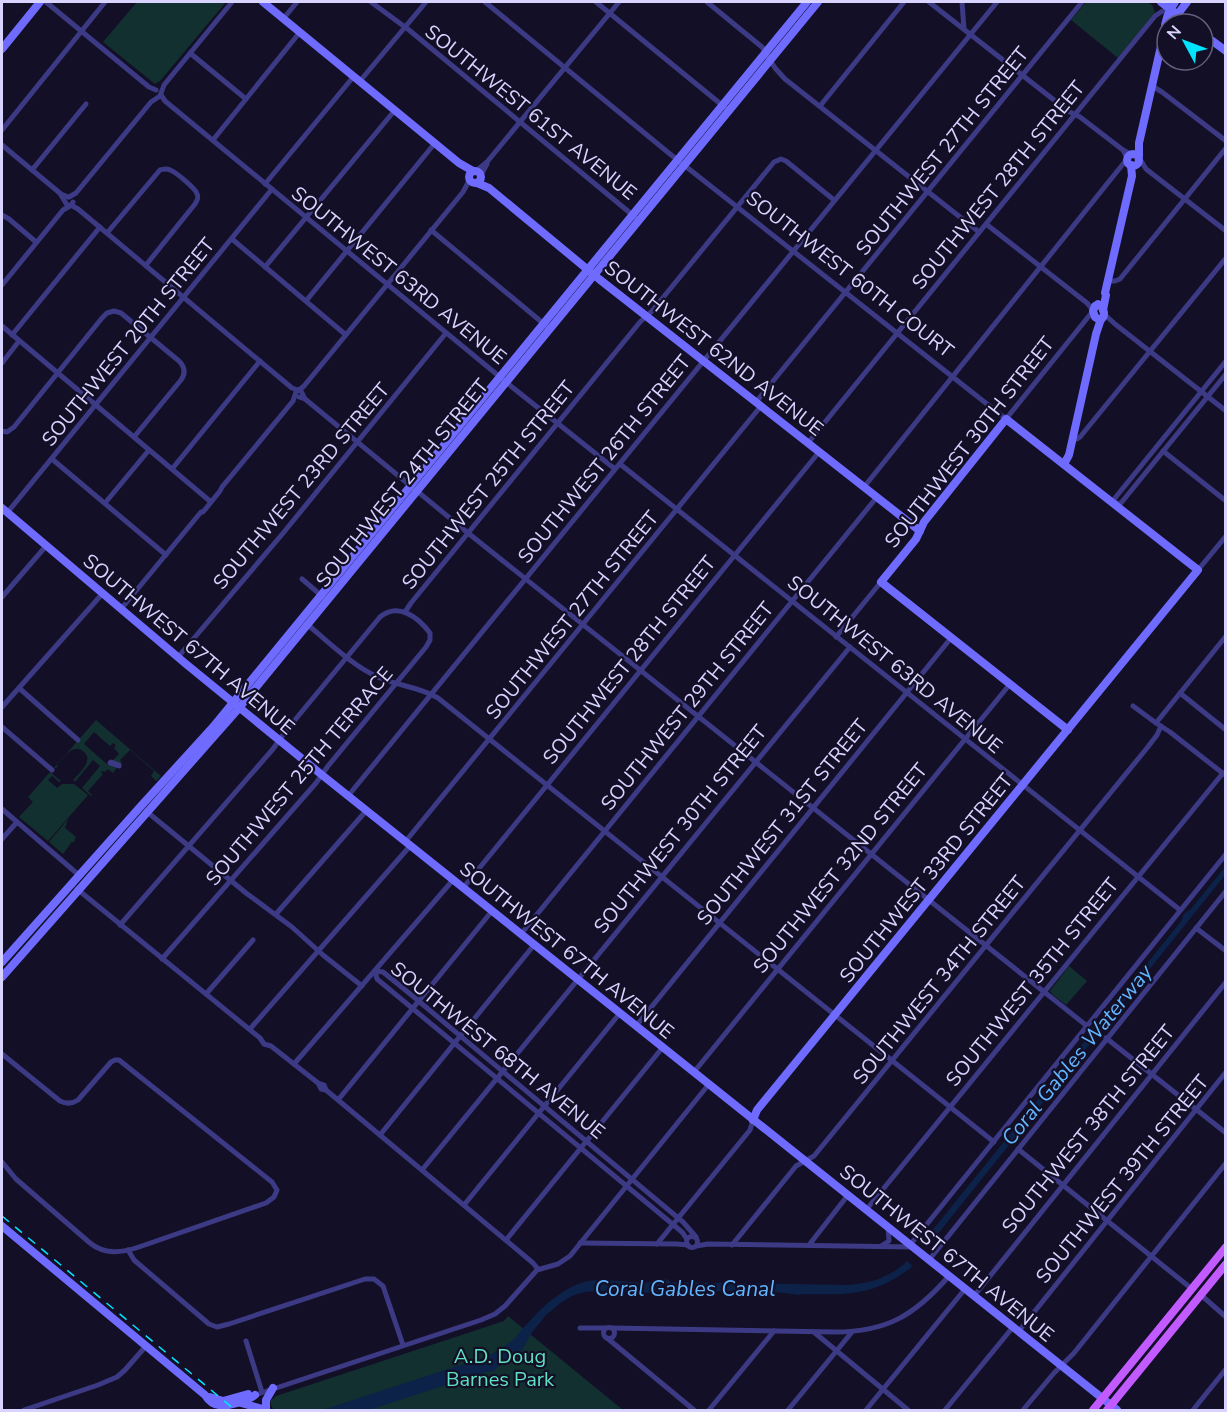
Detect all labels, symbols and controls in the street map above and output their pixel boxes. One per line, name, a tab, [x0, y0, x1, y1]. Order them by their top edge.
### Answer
north arrow	[1155, 12, 1215, 72]
street label: SOUTHWEST 61ST AVENUE	[419, 18, 642, 206]
text: N	[1162, 21, 1187, 45]
street label: SOUTHWEST 27TH STREET	[850, 41, 1035, 261]
street label: SOUTHWEST 28TH STREET	[906, 75, 1091, 295]
street label: SOUTHWEST 63RD AVENUE	[285, 180, 512, 371]
street label: SOUTHWEST 60TH COURT	[740, 185, 959, 364]
street label: SOUTHWEST 20TH STREET	[36, 232, 221, 452]
street label: SOUTHWEST 62ND AVENUE	[599, 254, 829, 442]
street label: SOUTHWEST 30TH STREET	[878, 331, 1060, 553]
street label: SOUTHWEST 26TH STREET	[512, 349, 697, 569]
street label: SOUTHWEST 24TH STREET	[310, 373, 495, 593]
street label: SOUTHWEST 25TH STREET	[396, 375, 581, 595]
street label: SOUTHWEST 23RD STREET	[207, 377, 396, 595]
street label: SOUTHWEST 27TH STREET	[480, 505, 665, 725]
street label: SOUTHWEST 67TH AVENUE	[77, 548, 300, 741]
street label: SOUTHWEST 28TH STREET	[537, 550, 722, 770]
street label: SOUTHWEST 63RD AVENUE	[781, 569, 1008, 760]
street label: SOUTHWEST 29TH STREET	[595, 596, 780, 816]
street label: SOUTHWEST 25TH TERRACE	[200, 661, 399, 892]
street label: SOUTHWEST 31ST STREET	[691, 714, 874, 931]
street label: SOUTHWEST 30TH STREET	[588, 719, 773, 939]
street label: SOUTHWEST 32ND STREET	[747, 757, 934, 979]
street label: SOUTHWEST 33RD STREET	[833, 768, 1019, 989]
street label: SOUTHWEST 67TH AVENUE	[454, 855, 680, 1045]
street label: SOUTHWEST 34TH STREET	[847, 870, 1032, 1090]
street label: SOUTHWEST 35TH STREET	[940, 872, 1125, 1092]
street label: SOUTHWEST 68TH AVENUE	[385, 955, 611, 1145]
water label: Coral Gables Waterway	[995, 958, 1160, 1151]
street label: SOUTHWEST 38TH STREET	[996, 1019, 1181, 1239]
street label: SOUTHWEST 39TH STREET	[1030, 1069, 1215, 1289]
street label: SOUTHWEST 67TH AVENUE	[834, 1158, 1060, 1348]
water label: Coral Gables Canal	[595, 1275, 775, 1303]
park label: A.D. Doug Barnes Park	[446, 1343, 555, 1393]

